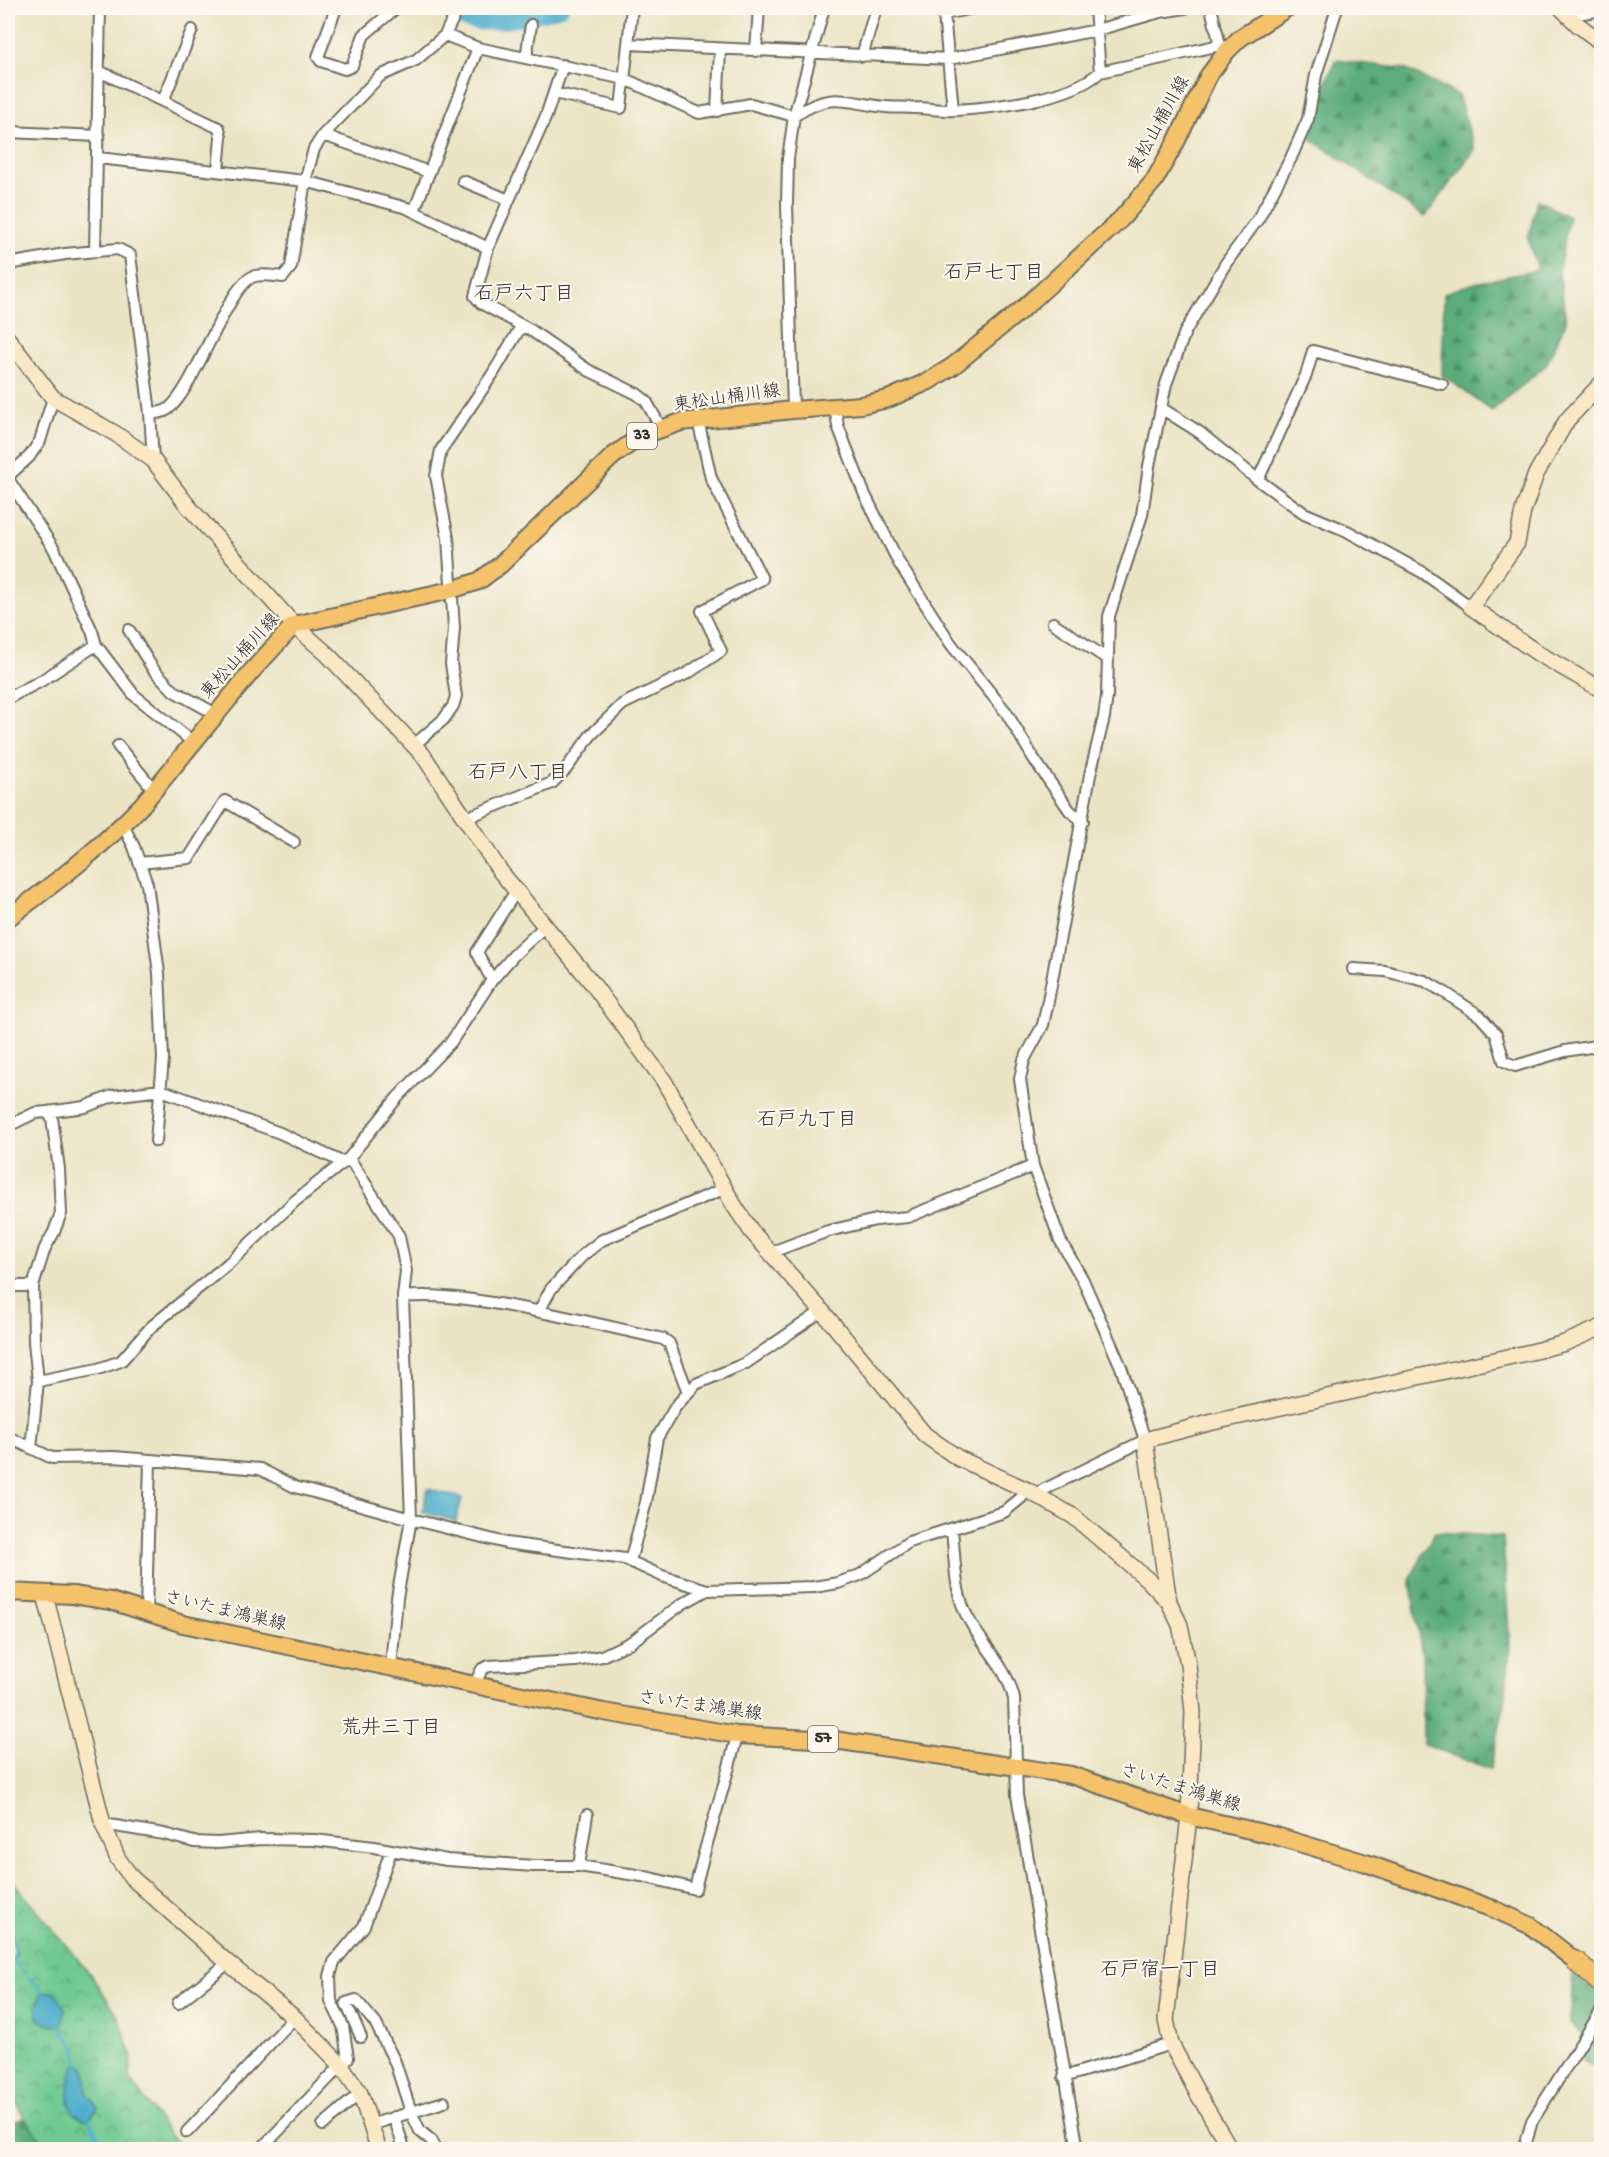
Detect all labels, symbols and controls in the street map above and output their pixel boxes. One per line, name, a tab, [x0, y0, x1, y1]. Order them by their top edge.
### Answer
street label: 東松山桶川線	[1124, 72, 1195, 177]
district label: 石戸七丁目	[944, 262, 1044, 286]
district label: 石戸六丁目	[474, 283, 574, 307]
street label: 東松山桶川線	[672, 380, 782, 417]
road number: 33	[627, 423, 657, 449]
street label: 東松山桶川線	[196, 609, 285, 704]
district label: 石戸八丁目	[468, 762, 568, 786]
district label: 石戸九丁目	[757, 1109, 857, 1133]
street label: さいたま鴻巣線	[162, 1587, 289, 1636]
street label: さいたま鴻巣線	[637, 1687, 764, 1726]
district label: 荒井三丁目	[341, 1716, 441, 1741]
road number: 57	[808, 1726, 838, 1752]
street label: さいたま鴻巣線	[1117, 1760, 1243, 1817]
district label: 石戸宿一丁目	[1100, 1959, 1220, 1983]

